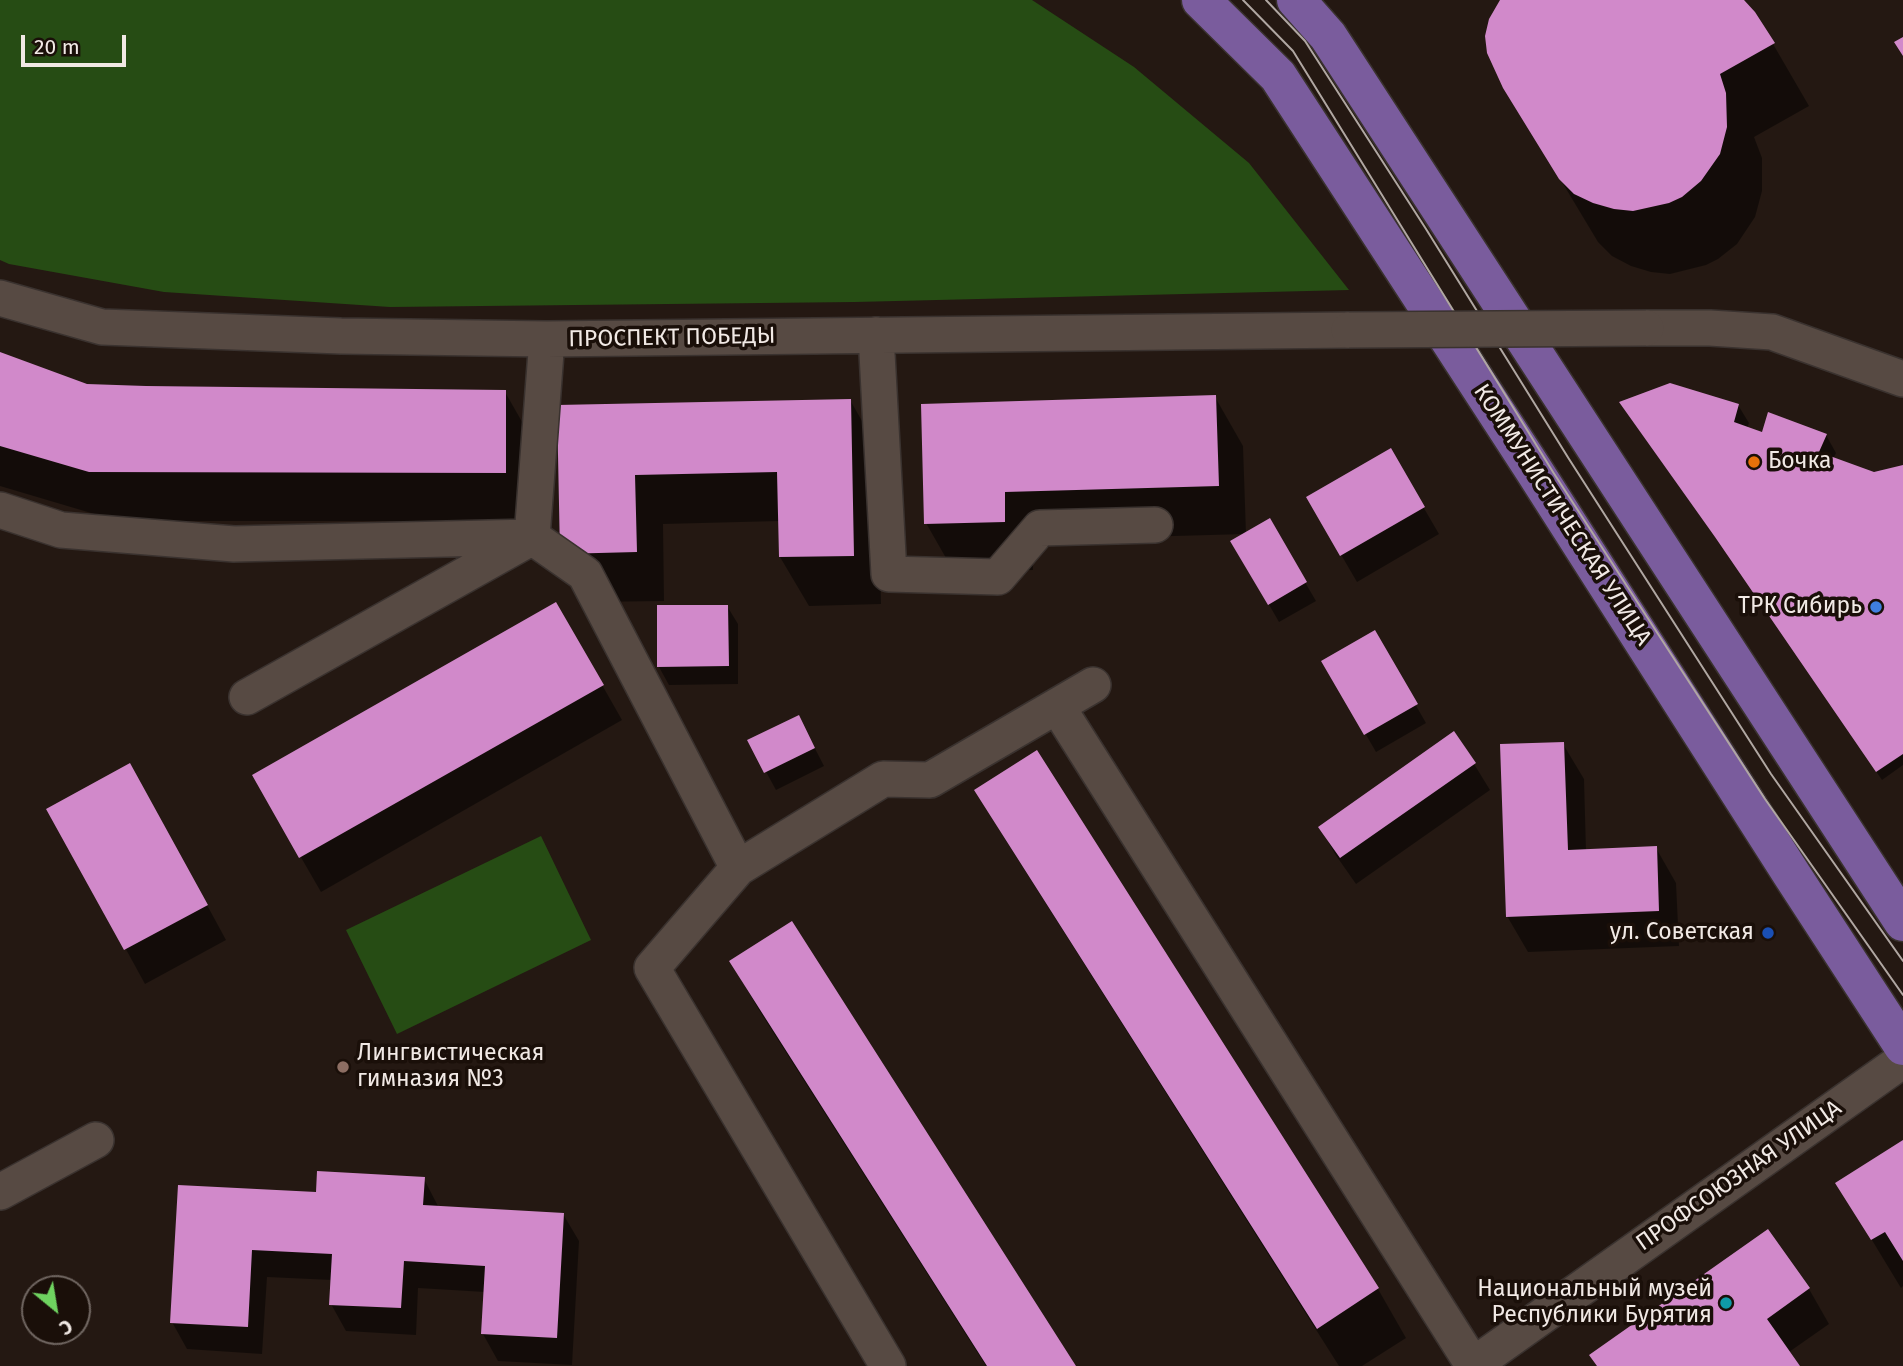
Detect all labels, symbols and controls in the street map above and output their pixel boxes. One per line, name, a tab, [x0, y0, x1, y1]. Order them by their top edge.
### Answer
scale bar	[24, 21, 130, 65]
text: 20 m	[34, 34, 80, 60]
street label: ПРОСПЕКТ ПОБЕДЫ	[568, 322, 776, 354]
street label: КОММУНИСТИЧЕСКАЯ УЛИЦА	[1467, 379, 1657, 651]
place label: Бочка	[1768, 448, 1832, 476]
marker: Бочка	[1746, 454, 1762, 470]
place label: ТРК Сибирь	[1738, 593, 1862, 621]
marker: ТРК Сибирь	[1868, 599, 1884, 615]
place label: ул. Советская	[1610, 919, 1754, 947]
marker: ул. Советская	[1760, 925, 1776, 941]
place label: Лингвистическая гимназия №3	[357, 1040, 544, 1094]
marker: Лингвистическая гимназия №3	[335, 1059, 351, 1075]
street label: ПРОФСОЮЗНАЯ УЛИЦА	[1631, 1095, 1847, 1257]
north arrow	[21, 1275, 91, 1345]
place label: Национальный музей Республики Бурятия	[1477, 1276, 1712, 1330]
marker: Национальный музей Республики Бурятия	[1718, 1295, 1734, 1311]
text: С	[55, 1314, 76, 1340]

